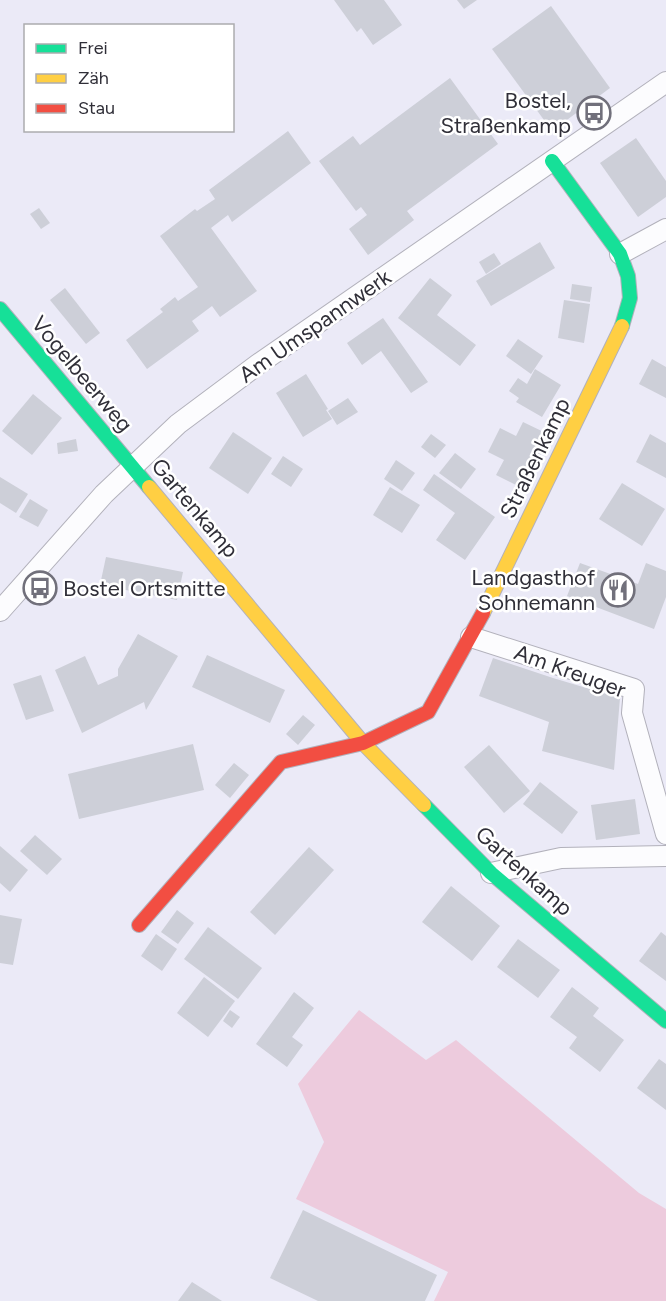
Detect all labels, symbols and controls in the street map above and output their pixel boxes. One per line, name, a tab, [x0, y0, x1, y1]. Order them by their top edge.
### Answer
legend	[24, 24, 234, 132]
text: Frei	[78, 37, 108, 59]
text: Zäh	[78, 67, 109, 89]
place label: Bostel, Straßenkamp	[440, 87, 571, 139]
bus stop icon: Bostel, Straßenkamp	[576, 95, 612, 131]
text: Stau	[78, 97, 115, 119]
street label: Am Umspannwerk	[234, 263, 396, 388]
street label: Vogelbeerweg	[26, 310, 138, 438]
street label: Straßenkamp	[494, 393, 576, 523]
street label: Gartenkamp	[146, 453, 244, 563]
place label: Landgasthof Sohnemann	[471, 564, 596, 616]
bus stop icon: Bostel Ortsmitte	[22, 570, 58, 606]
restaurant icon: Landgasthof Sohnemann	[600, 572, 636, 608]
place label: Bostel Ortsmitte	[63, 575, 226, 602]
street label: Am Kreuger	[511, 638, 630, 704]
street label: Gartenkamp	[470, 820, 578, 922]

